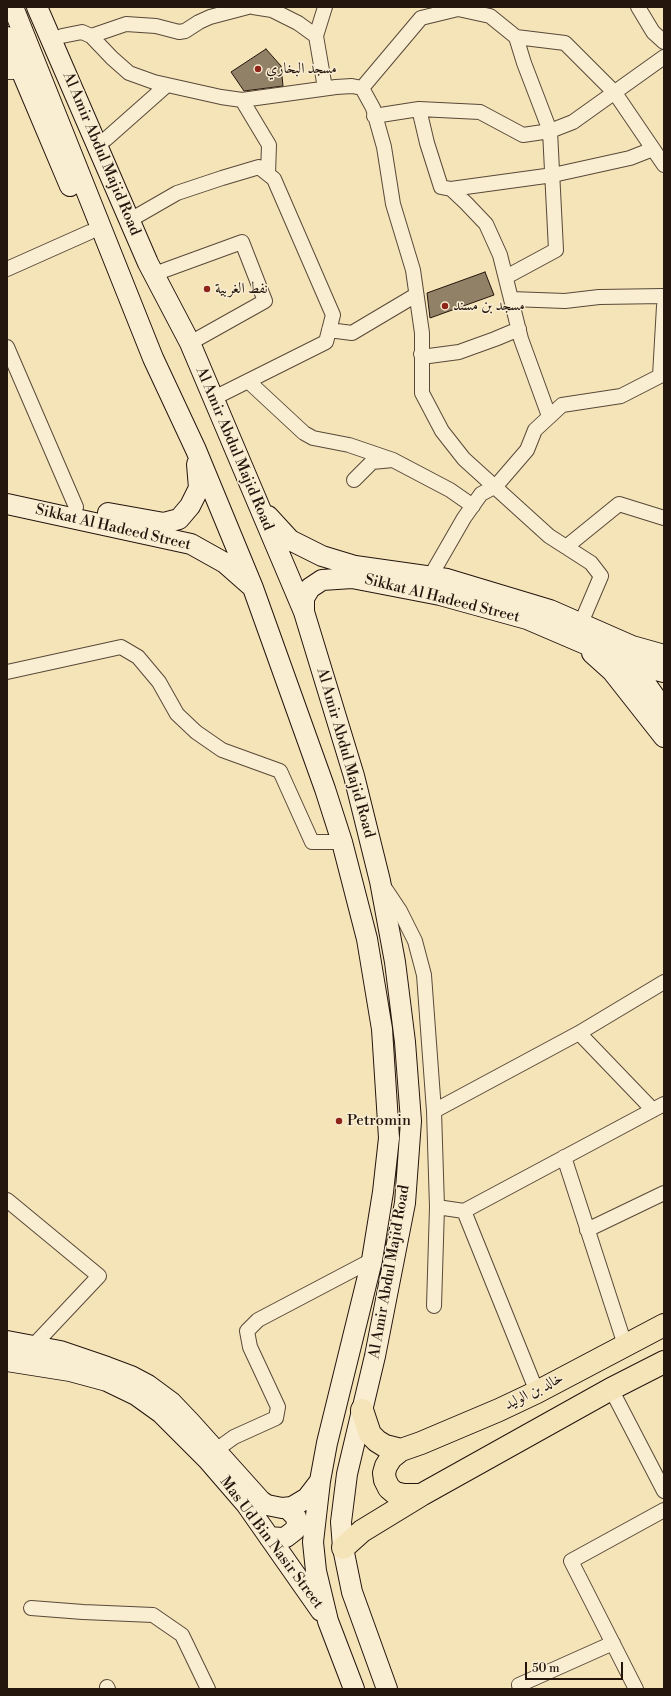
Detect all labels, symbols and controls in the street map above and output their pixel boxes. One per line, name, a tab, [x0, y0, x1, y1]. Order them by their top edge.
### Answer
place label: مسجد البخاري	[266, 60, 337, 78]
marker: مسجد البخاري	[253, 64, 263, 74]
street label: Al Amir Abdul Majid Road	[58, 69, 144, 239]
place label: نفط الغربية	[215, 280, 268, 298]
marker: نفط الغربية	[202, 284, 212, 294]
place label: مسجد بن مسند	[453, 297, 525, 315]
marker: مسجد بن مسند	[440, 301, 450, 311]
street label: Al Amir Abdul Majid Road	[191, 364, 277, 534]
street label: Sikkat Al Hadeed Street	[33, 501, 193, 555]
street label: Sikkat Al Hadeed Street	[363, 571, 521, 627]
street label: Al Amir Abdul Majid Road	[312, 666, 378, 840]
place label: Petromin	[347, 1112, 411, 1130]
marker: Petromin	[334, 1116, 344, 1126]
street label: Al Amir Abdul Majid Road	[366, 1184, 414, 1360]
street label: خالد بن الوليد	[502, 1370, 566, 1414]
street label: Mas Ud Bin Nasir Street	[215, 1473, 327, 1613]
scale bar	[527, 1654, 625, 1680]
text: 50 m	[532, 1661, 560, 1676]

